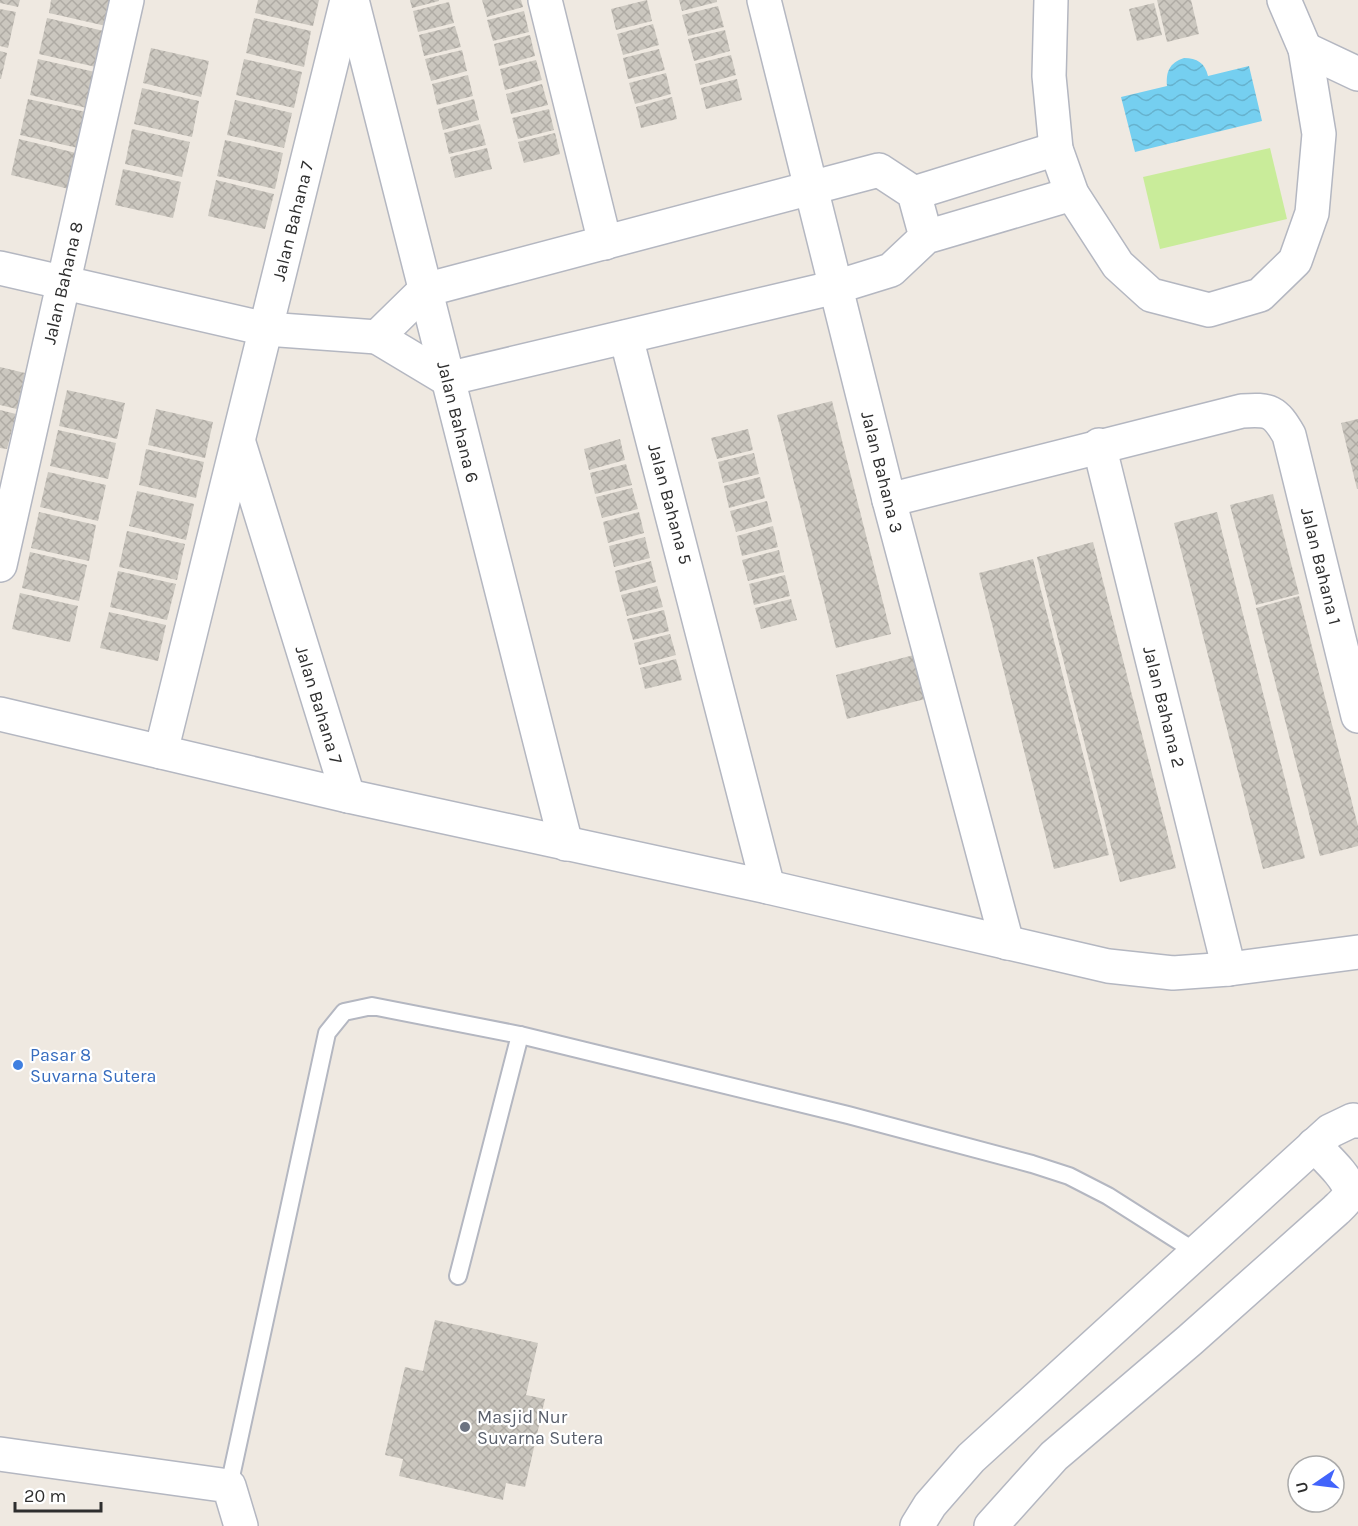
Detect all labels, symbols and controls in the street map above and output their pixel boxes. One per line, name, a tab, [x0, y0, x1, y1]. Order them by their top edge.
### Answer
street label: Jalan Bahana 7	[267, 158, 319, 283]
street label: Jalan Bahana 8	[38, 220, 88, 346]
street label: Jalan Bahana 6	[432, 359, 484, 485]
street label: Jalan Bahana 3	[856, 409, 908, 535]
street label: Jalan Bahana 5	[643, 441, 697, 567]
street label: Jalan Bahana 1	[1296, 505, 1346, 627]
street label: Jalan Bahana 7	[291, 643, 348, 767]
street label: Jalan Bahana 2	[1138, 644, 1190, 770]
place label: Pasar 8 Suvarna Sutera	[30, 1044, 157, 1087]
marker: Pasar 8 Suvarna Sutera	[11, 1058, 25, 1072]
place label: Masjid Nur Suvarna Sutera	[477, 1406, 604, 1449]
marker: Masjid Nur Suvarna Sutera	[458, 1420, 472, 1434]
north arrow	[1286, 1454, 1346, 1514]
scale bar	[15, 1475, 100, 1513]
text: U	[1291, 1480, 1312, 1495]
text: 20 m	[24, 1485, 66, 1507]

